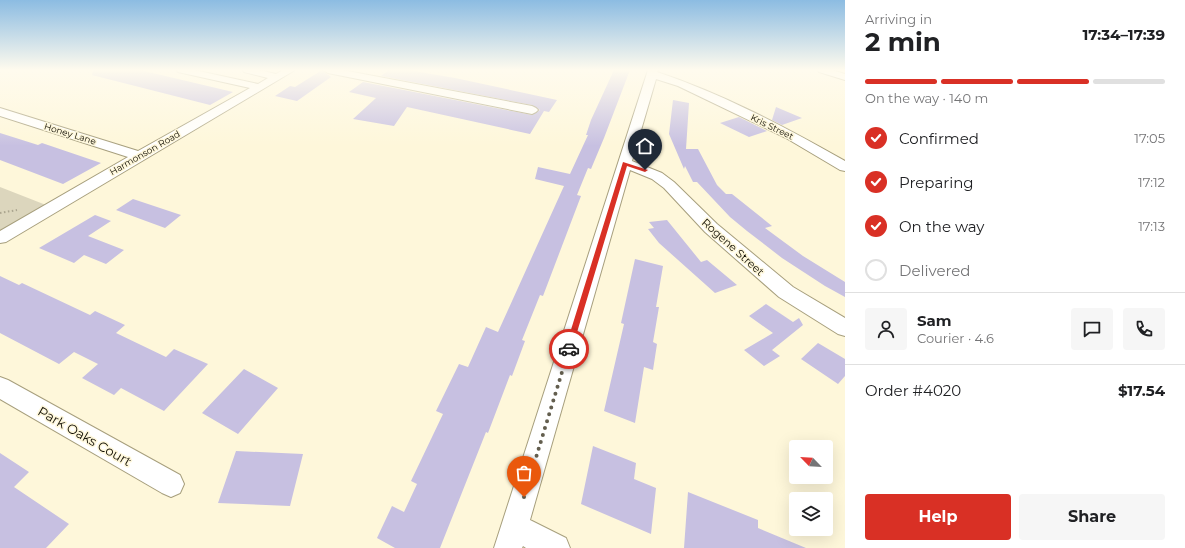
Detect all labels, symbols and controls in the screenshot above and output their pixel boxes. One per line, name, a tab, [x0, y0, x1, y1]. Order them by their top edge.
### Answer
text: Arriving in	[865, 11, 932, 27]
text: 17:34–17:39	[1082, 25, 1165, 44]
text: 2 min	[865, 26, 941, 58]
text: On the way · 140 m	[865, 90, 988, 106]
street label: Kris Street	[749, 111, 796, 142]
street label: Honey Lane	[43, 120, 98, 147]
icon: check	[865, 127, 887, 149]
street label: Harmonson Road	[108, 128, 182, 177]
pin	[628, 129, 662, 170]
text: Confirmed	[899, 129, 979, 148]
text: 17:05	[1134, 130, 1165, 146]
icon: home	[634, 135, 656, 157]
icon: check	[865, 171, 887, 193]
text: Preparing	[899, 173, 974, 192]
text: 17:12	[1138, 174, 1165, 190]
street label: Rogene Street	[699, 215, 768, 279]
icon: check	[865, 215, 887, 237]
text: On the way	[899, 217, 984, 236]
text: 17:13	[1138, 218, 1165, 234]
text: Delivered	[899, 261, 971, 280]
button: person	[865, 308, 907, 350]
button: chat	[1071, 308, 1113, 350]
button: phone	[1123, 308, 1165, 350]
text: Sam	[917, 311, 952, 330]
courier	[549, 329, 589, 369]
text: Courier · 4.6	[917, 330, 994, 346]
icon: car	[558, 338, 580, 360]
text: Order #4020	[865, 381, 961, 400]
text: $17.54	[1118, 381, 1165, 400]
street label: Park Oaks Court	[35, 403, 135, 469]
north arrow	[789, 440, 833, 484]
map controls	[789, 440, 833, 536]
pin	[507, 456, 541, 497]
icon: bag	[513, 462, 535, 484]
button: layers	[789, 492, 833, 536]
button: Help	[865, 494, 1011, 540]
button: Share	[1019, 494, 1165, 540]

